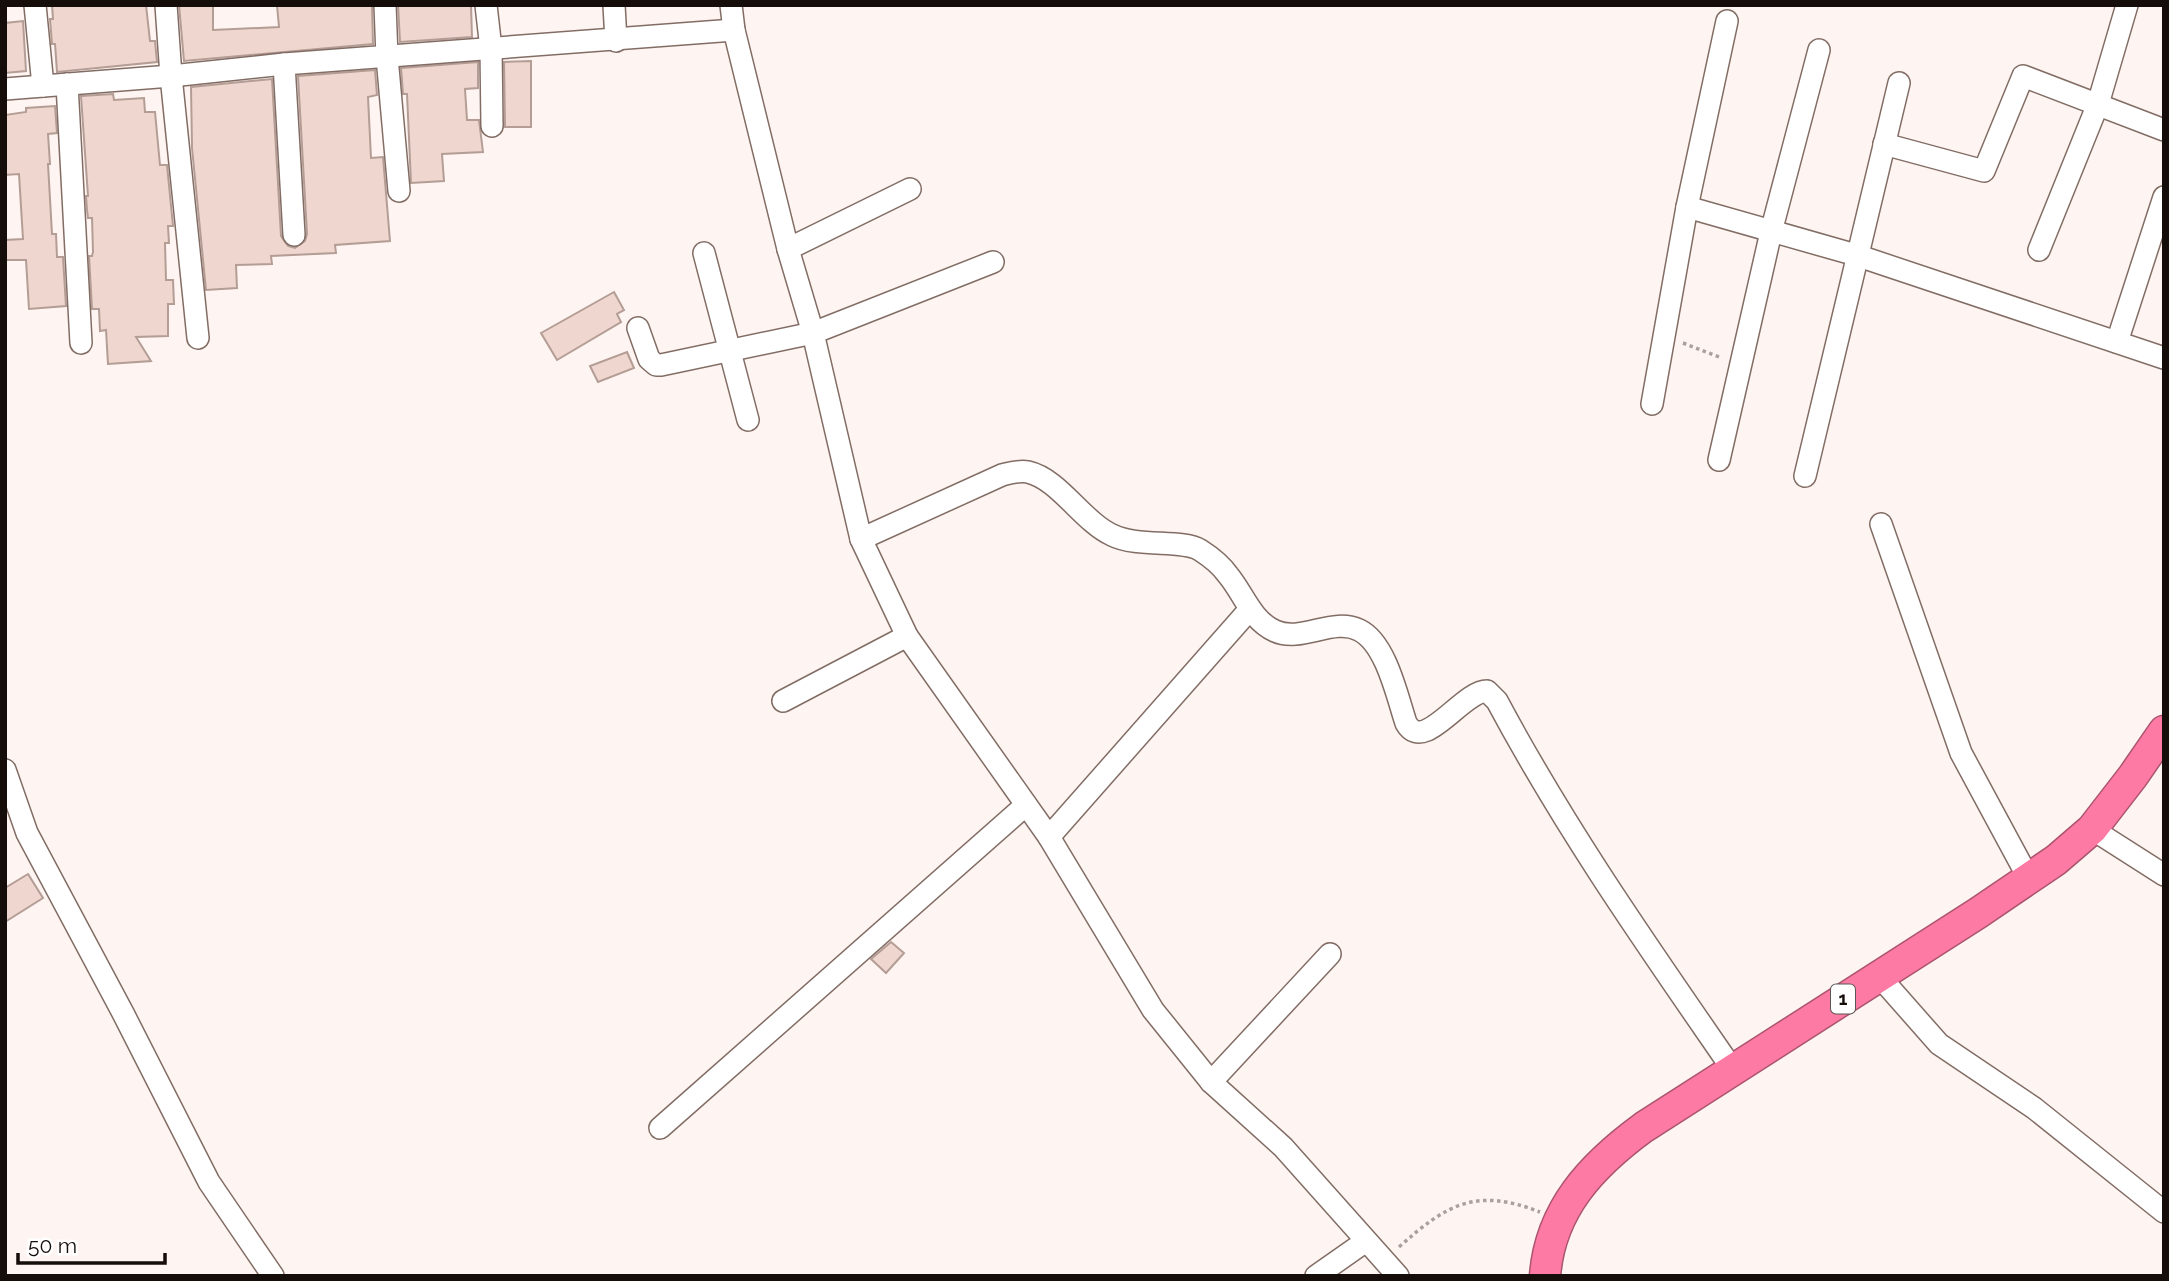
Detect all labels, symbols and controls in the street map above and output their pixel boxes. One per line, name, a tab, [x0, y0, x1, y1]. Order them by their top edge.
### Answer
road number: 1	[1831, 984, 1855, 1014]
scale bar	[18, 1222, 164, 1266]
text: 50 m	[28, 1233, 77, 1258]

